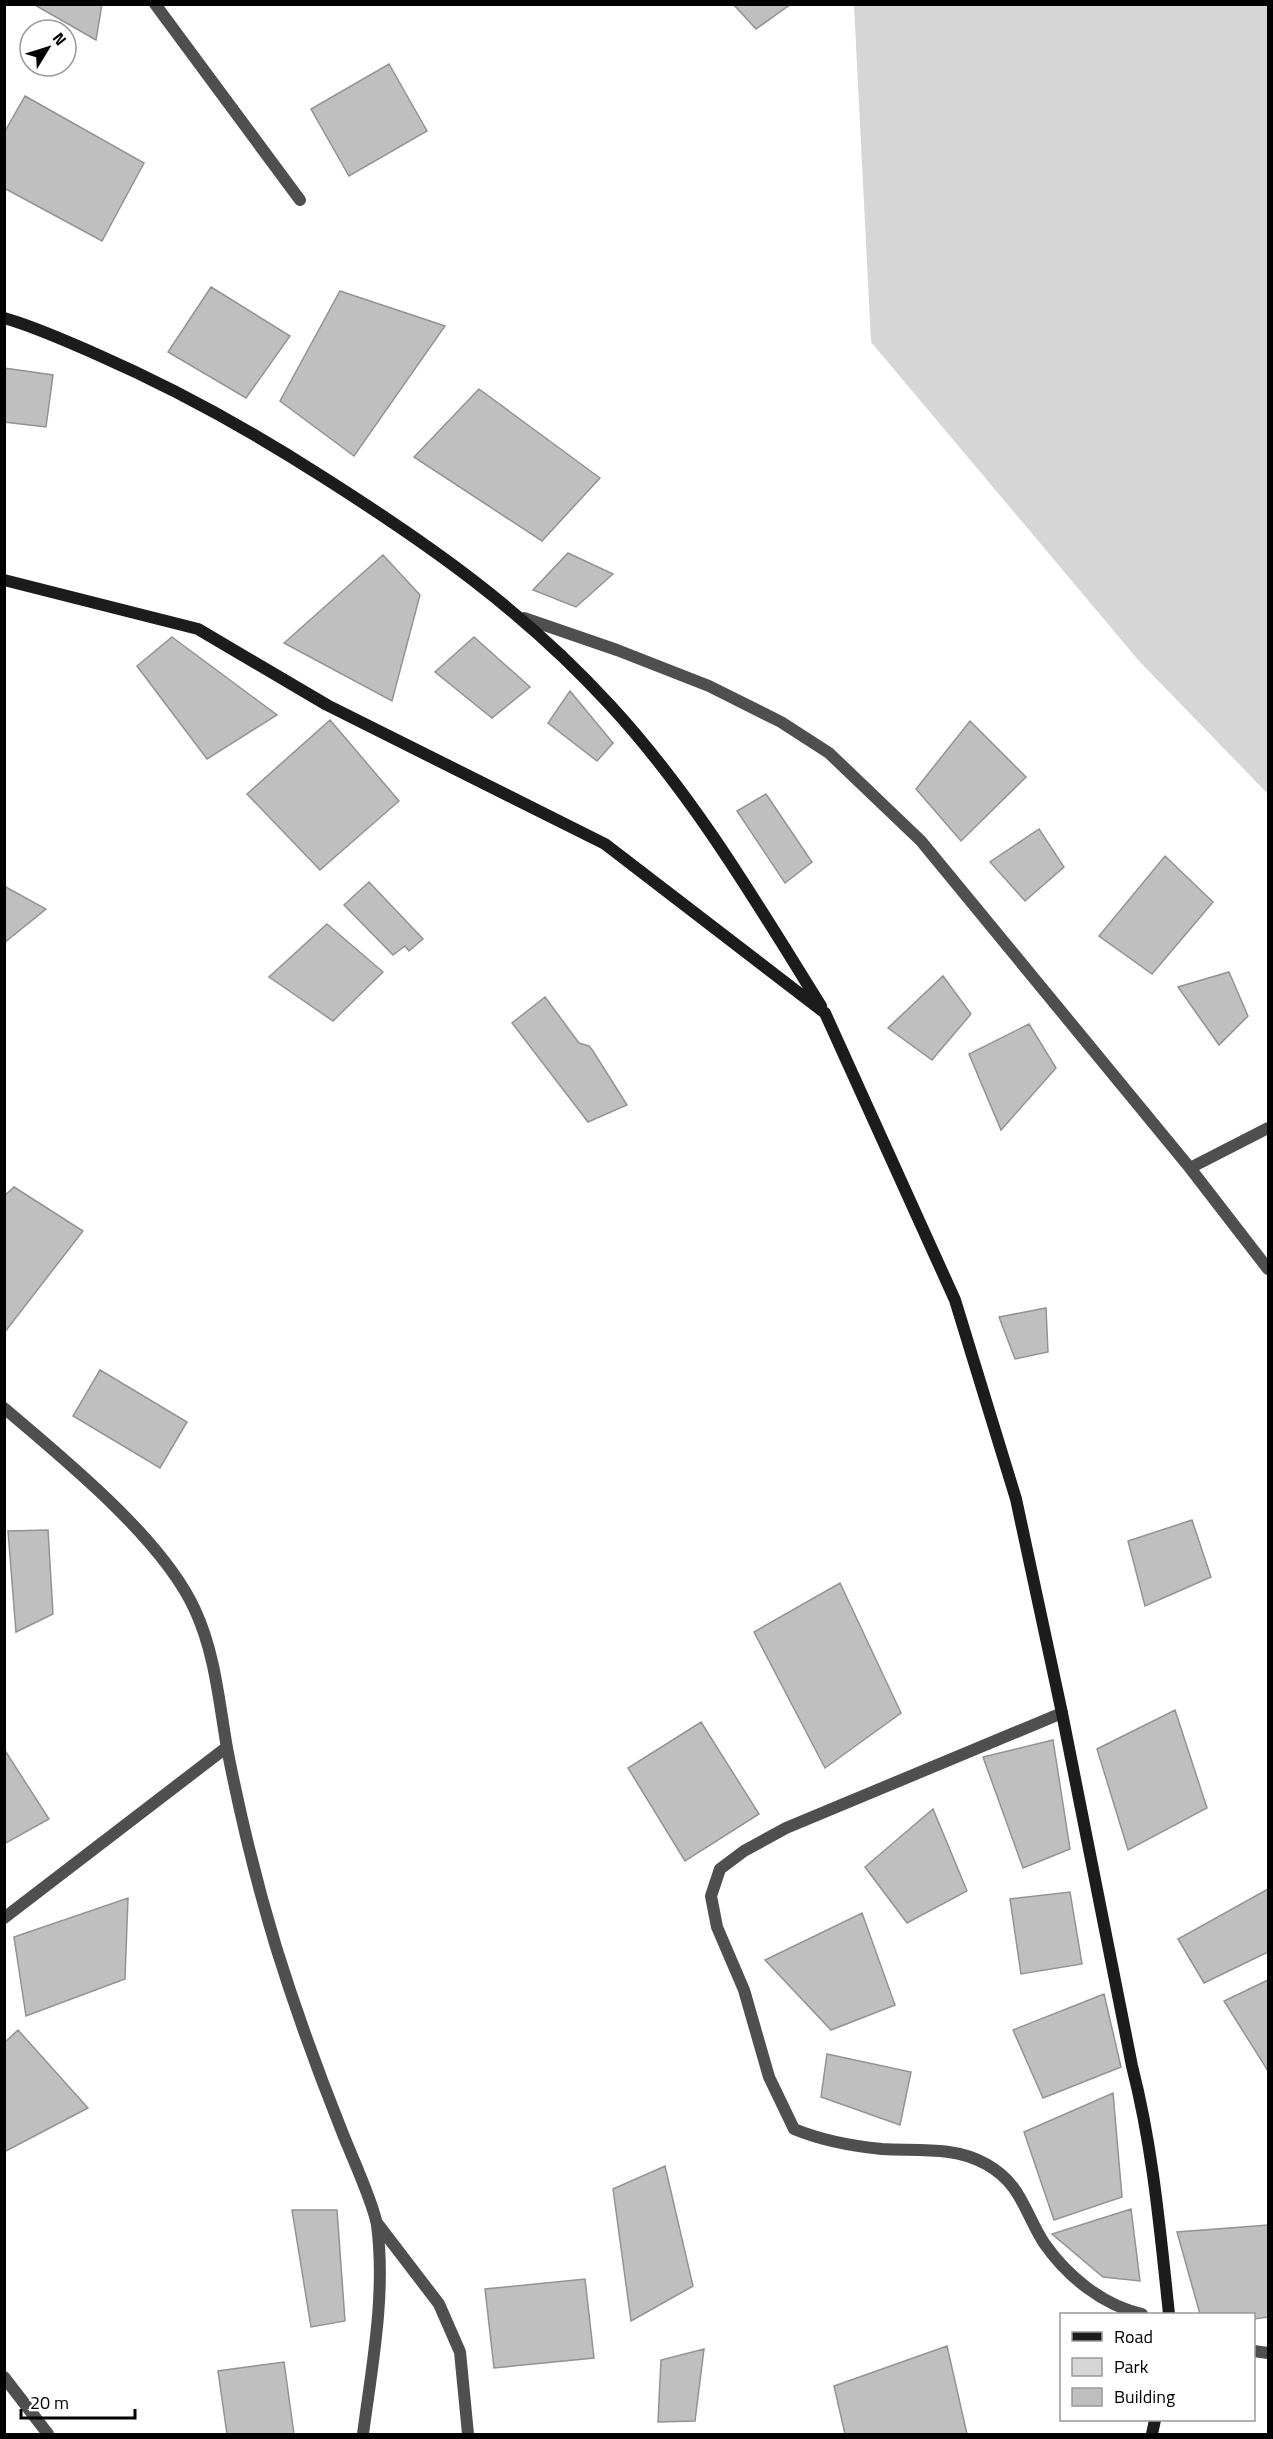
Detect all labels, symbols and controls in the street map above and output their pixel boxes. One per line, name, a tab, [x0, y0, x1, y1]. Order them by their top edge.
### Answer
north arrow	[18, 18, 78, 78]
text: N	[47, 27, 73, 51]
legend	[1060, 2313, 1255, 2421]
text: Road	[1114, 2323, 1153, 2350]
text: Park	[1114, 2353, 1149, 2380]
scale bar	[21, 2382, 135, 2420]
text: Building	[1114, 2383, 1175, 2410]
text: 20 m	[30, 2389, 69, 2416]

